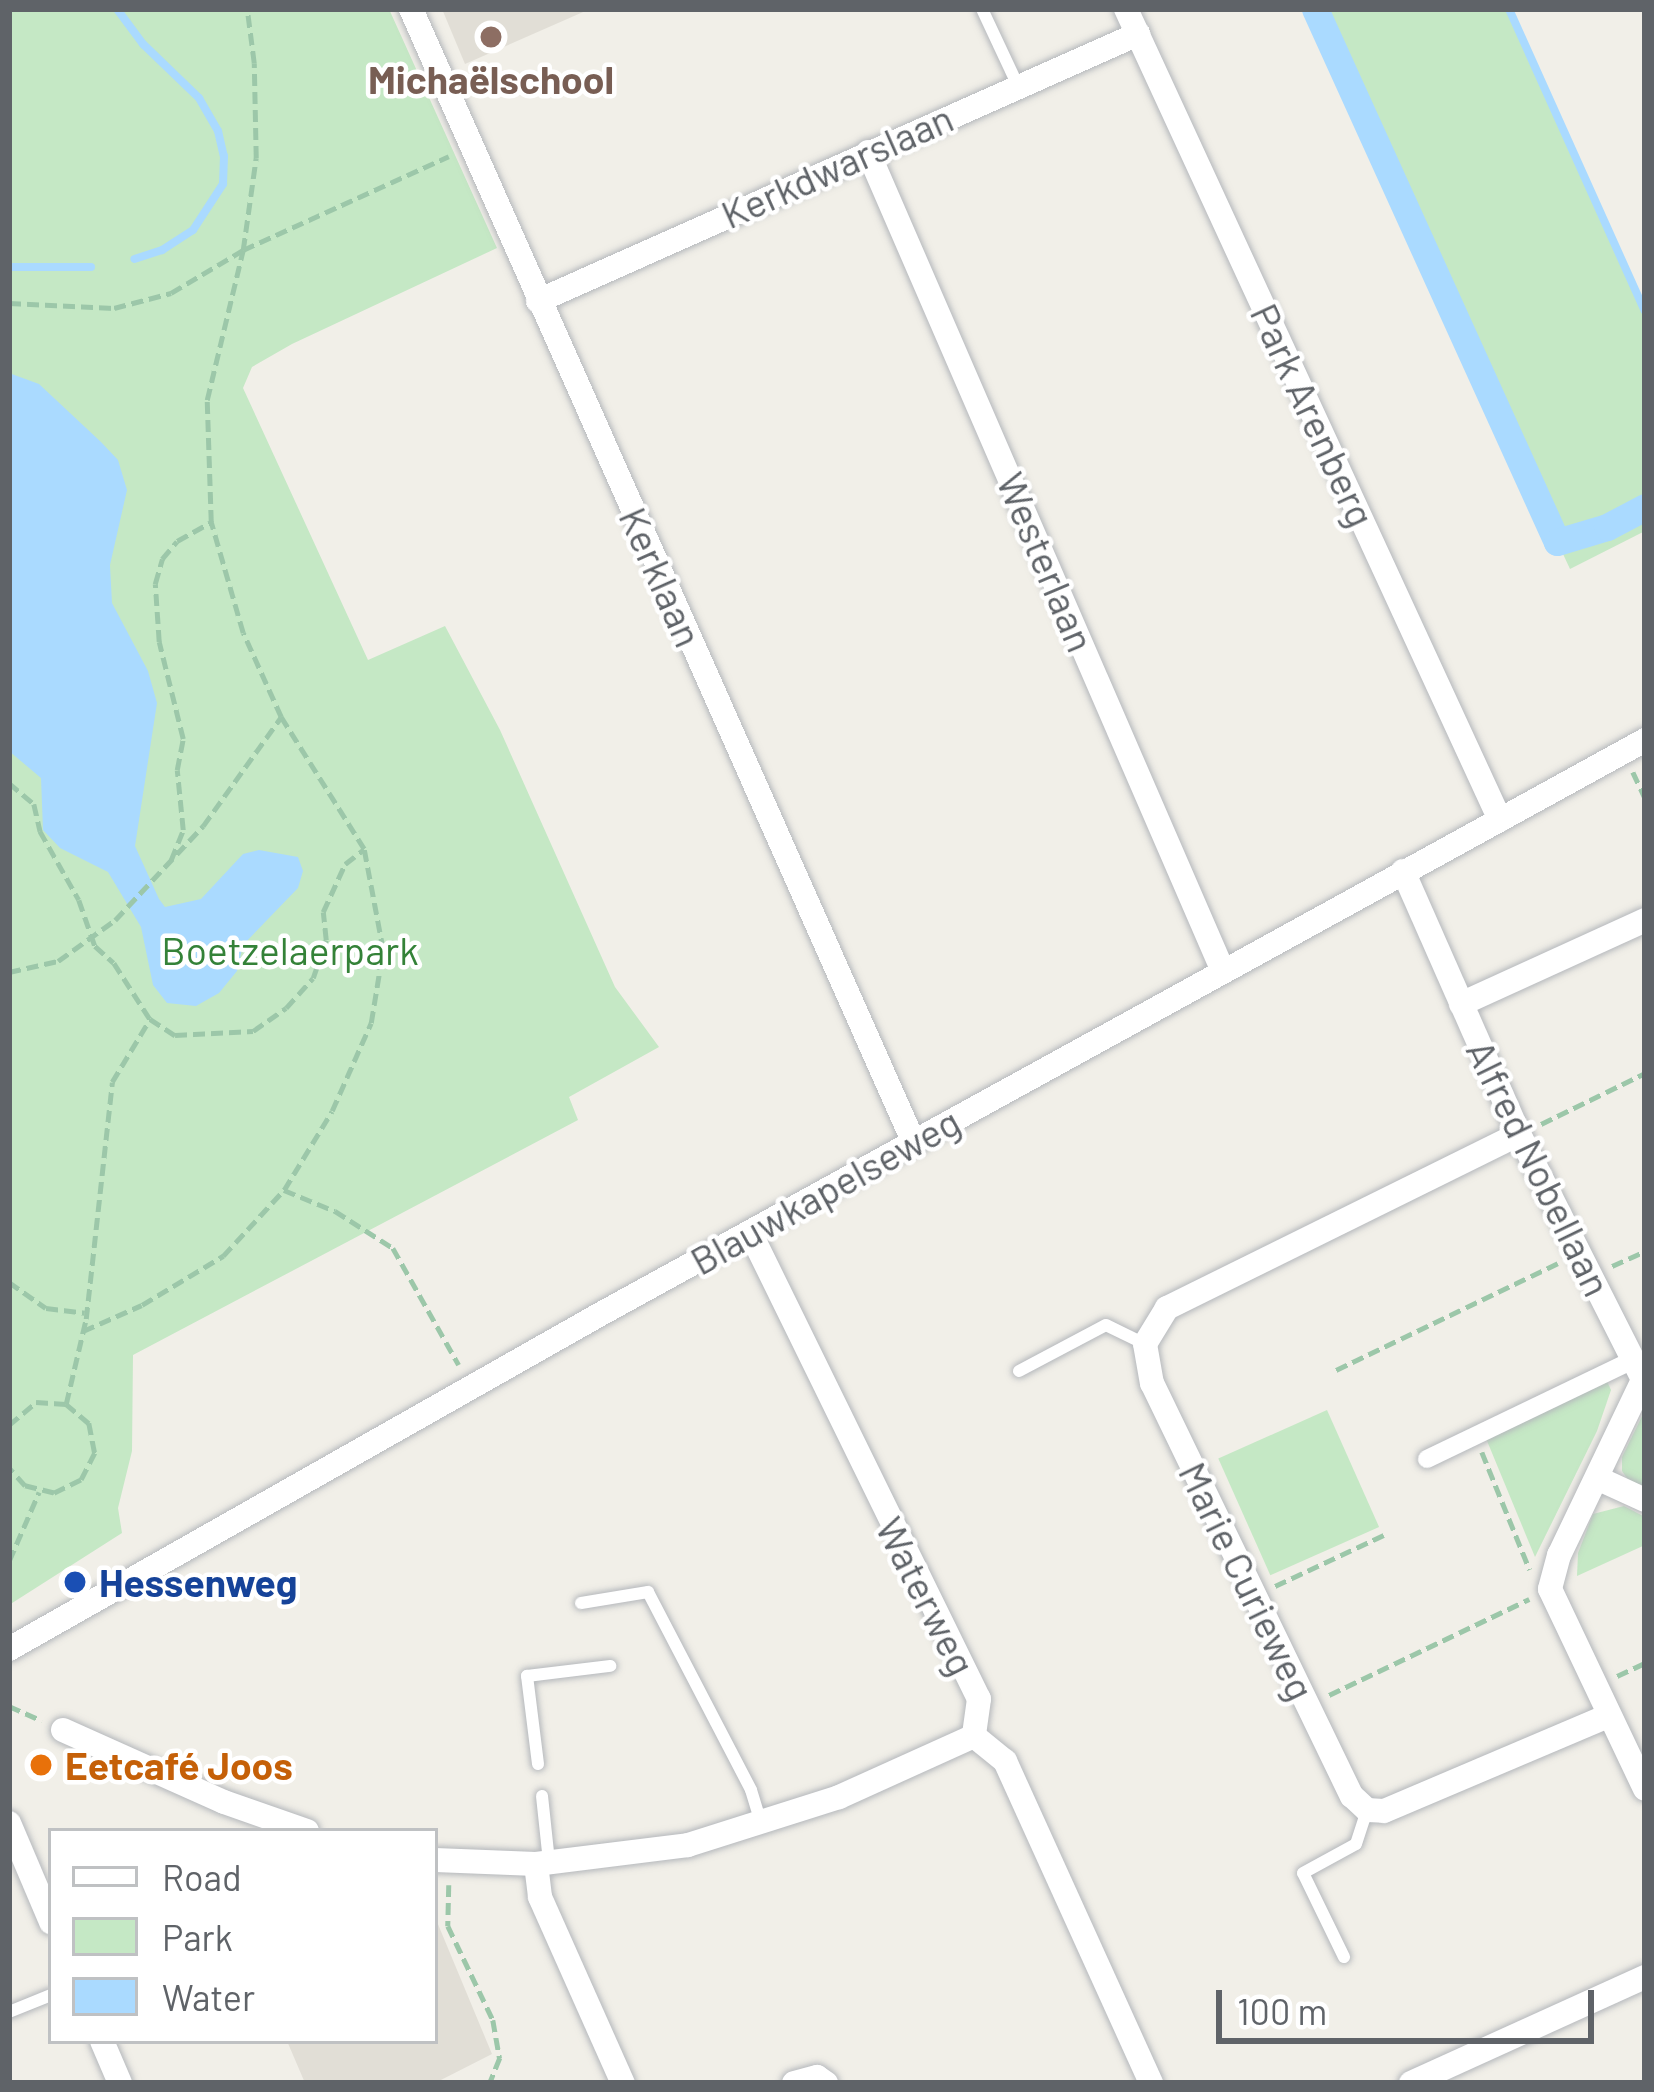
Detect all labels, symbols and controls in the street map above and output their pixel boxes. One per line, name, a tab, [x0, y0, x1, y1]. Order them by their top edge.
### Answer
marker: Michaëlschool	[478, 24, 504, 50]
place label: Michaëlschool	[368, 56, 614, 102]
street label: Kerkdwarslaan	[714, 94, 960, 238]
street label: Park Arenberg	[1241, 296, 1385, 534]
street label: Westerlaan	[987, 465, 1105, 659]
street label: Kerklaan	[610, 500, 712, 654]
park label: Boetzelaerpark	[161, 927, 419, 973]
street label: Alfred Nobellaan	[1457, 1033, 1621, 1303]
street label: Blauwkapelseweg	[682, 1098, 968, 1284]
street label: Marie Curieweg	[1169, 1455, 1325, 1707]
street label: Waterweg	[866, 1509, 986, 1683]
place label: Hessenweg	[99, 1559, 297, 1605]
marker: Hessenweg	[62, 1569, 88, 1595]
place label: Eetcafé Joos	[65, 1742, 293, 1788]
marker: Eetcafé Joos	[28, 1752, 54, 1778]
legend	[48, 1828, 438, 2044]
text: Road	[162, 1855, 242, 1898]
text: Park	[162, 1915, 233, 1958]
scale bar	[1222, 1966, 1600, 2040]
text: Water	[162, 1975, 255, 2018]
text: 100 m	[1237, 1989, 1327, 2032]

